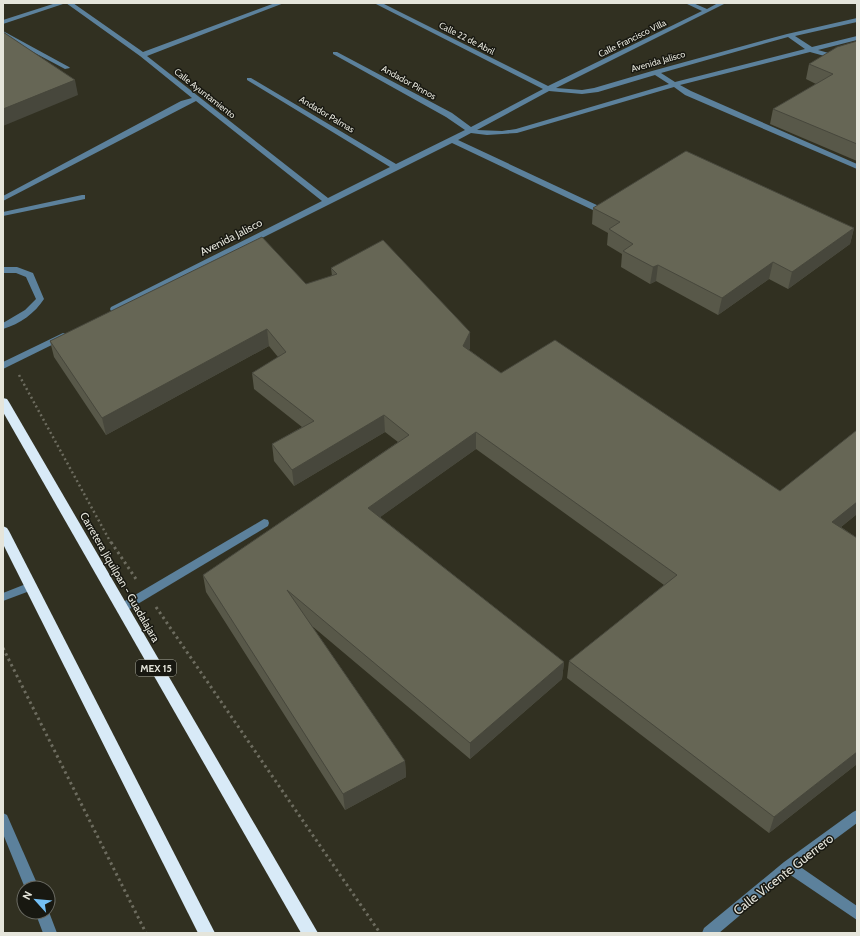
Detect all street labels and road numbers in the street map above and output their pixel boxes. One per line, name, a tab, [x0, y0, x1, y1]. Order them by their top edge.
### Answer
street label: Calle Francisco Villa	[596, 16, 668, 59]
street label: Calle 22 de Abril	[437, 19, 498, 57]
street label: Avenida Jalisco	[630, 48, 686, 74]
street label: Andador Pinnos	[380, 63, 438, 102]
street label: Calle Ayuntamiento	[172, 66, 238, 120]
street label: Andador Palmas	[298, 93, 357, 135]
street label: Avenida Jalisco	[197, 215, 265, 259]
street label: Carretera Jiquilpan - Guadalajara	[77, 509, 163, 645]
road number: MEX 15	[136, 660, 176, 676]
street label: Calle Vicente Guerrero	[730, 830, 836, 918]

